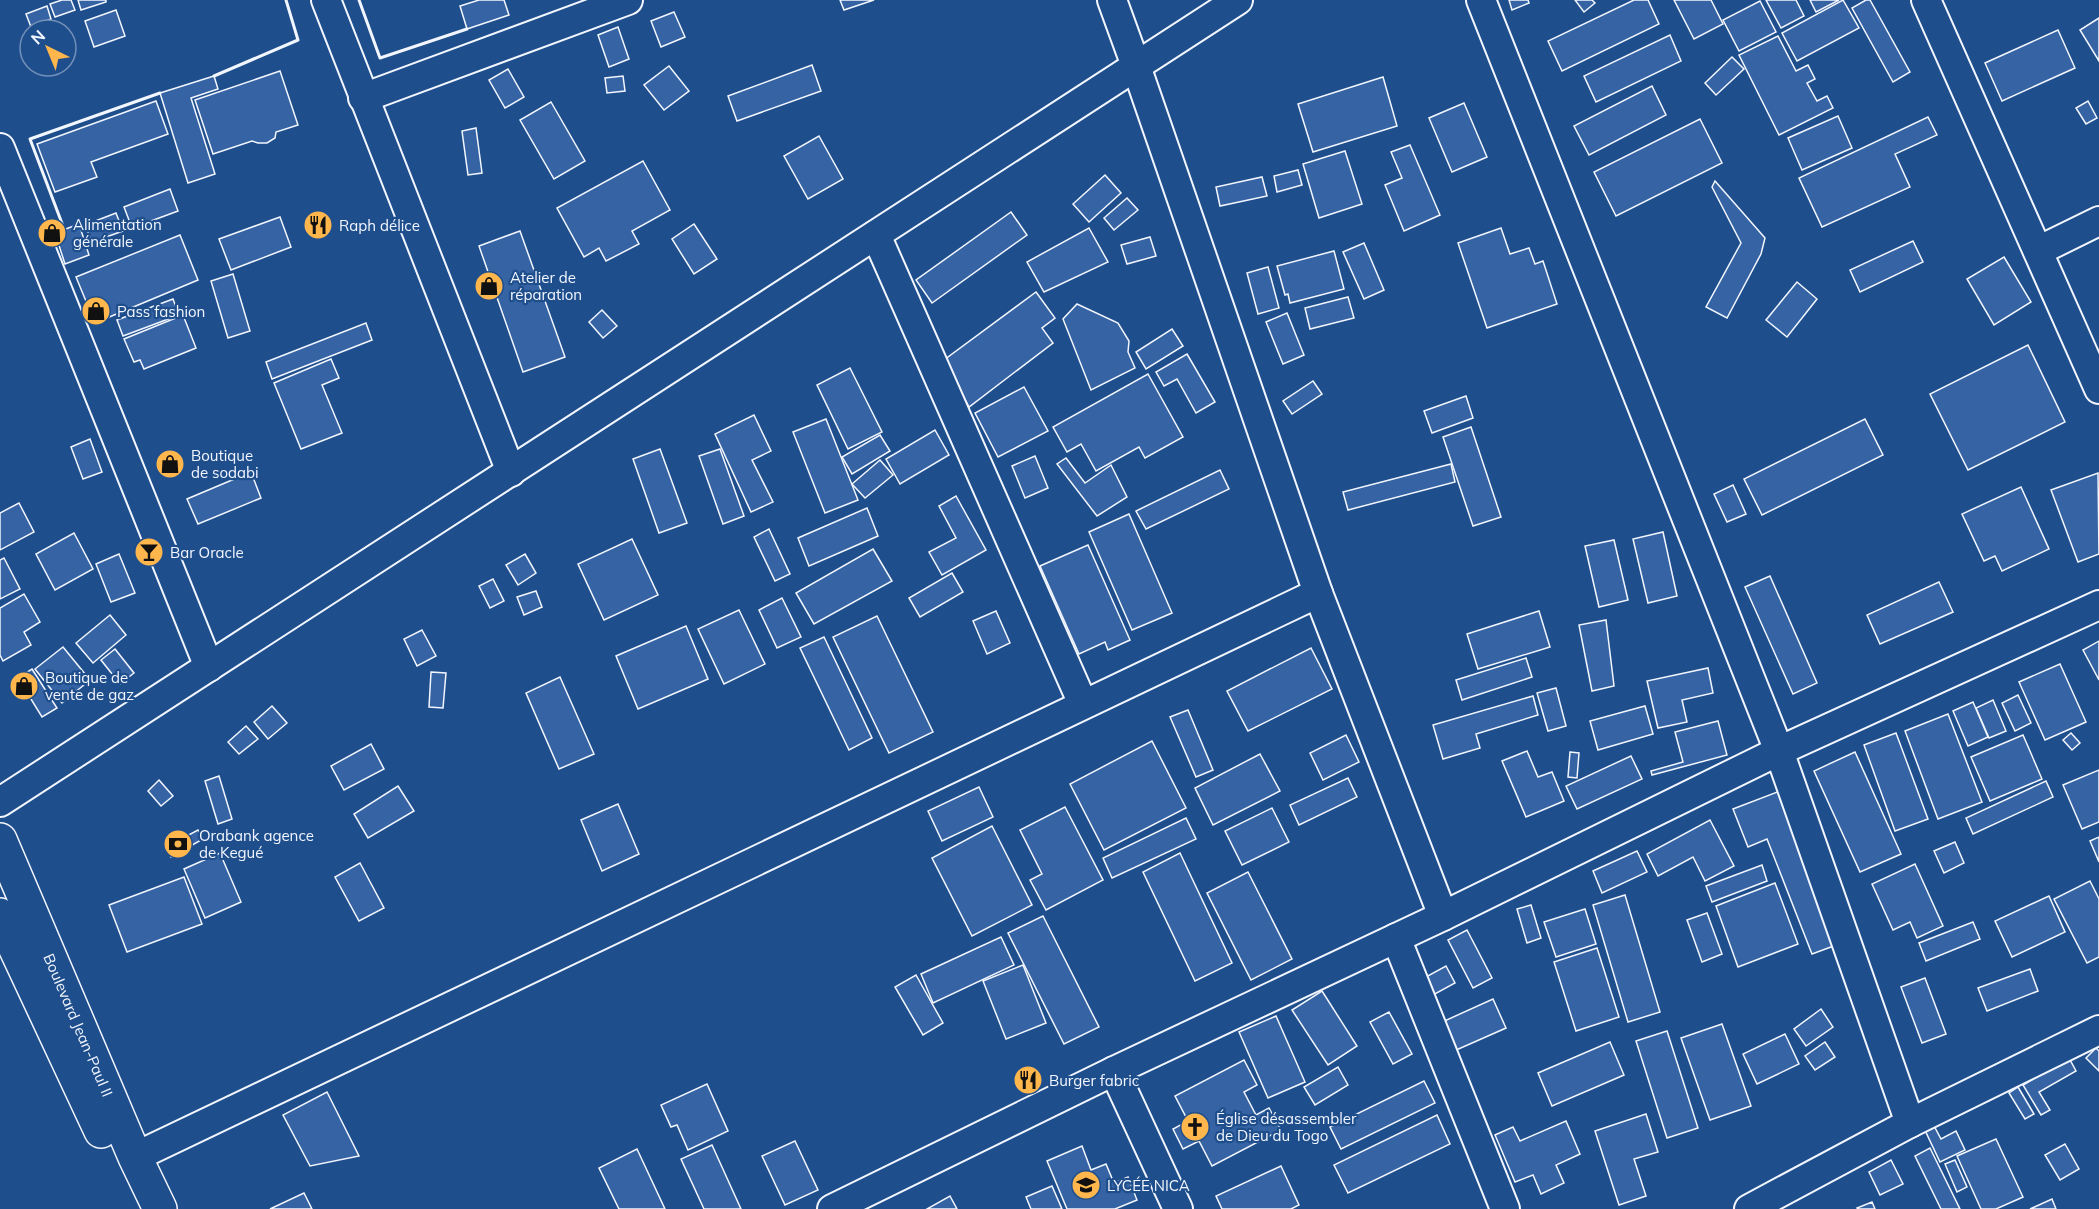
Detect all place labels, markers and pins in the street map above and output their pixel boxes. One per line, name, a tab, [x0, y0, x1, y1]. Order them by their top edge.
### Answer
restaurant icon: Raph délice	[302, 209, 334, 241]
place label: Alimentation générale	[73, 215, 162, 251]
place label: Raph délice	[339, 216, 420, 235]
shop icon: Alimentation générale	[36, 217, 68, 249]
place label: Atelier de réparation	[510, 268, 582, 304]
shop icon: Atelier de réparation	[473, 270, 505, 302]
shop icon: Pass fashion	[80, 295, 112, 327]
place label: Pass fashion	[117, 302, 205, 321]
place label: Boutique de sodabi	[191, 446, 259, 482]
shop icon: Boutique de sodabi	[154, 448, 186, 480]
bar icon: Bar Oracle	[133, 536, 165, 568]
place label: Bar Oracle	[170, 543, 244, 562]
place label: Boutique de vente de gaz	[45, 668, 134, 704]
shop icon: Boutique de vente de gaz	[8, 670, 40, 702]
place label: Orabank agence de Kegué	[199, 826, 314, 862]
bank icon: Orabank agence de Kegué	[162, 828, 194, 860]
restaurant icon: Burger fabric	[1012, 1064, 1044, 1096]
place label: Burger fabric	[1049, 1071, 1139, 1090]
place label: Église désassembler de Dieu du Togo	[1216, 1109, 1357, 1145]
church icon: Église désassembler de Dieu du Togo	[1179, 1111, 1211, 1143]
school or university icon: LYCÉE NICA	[1070, 1169, 1102, 1201]
place label: LYCÉE NICA	[1107, 1176, 1190, 1195]

